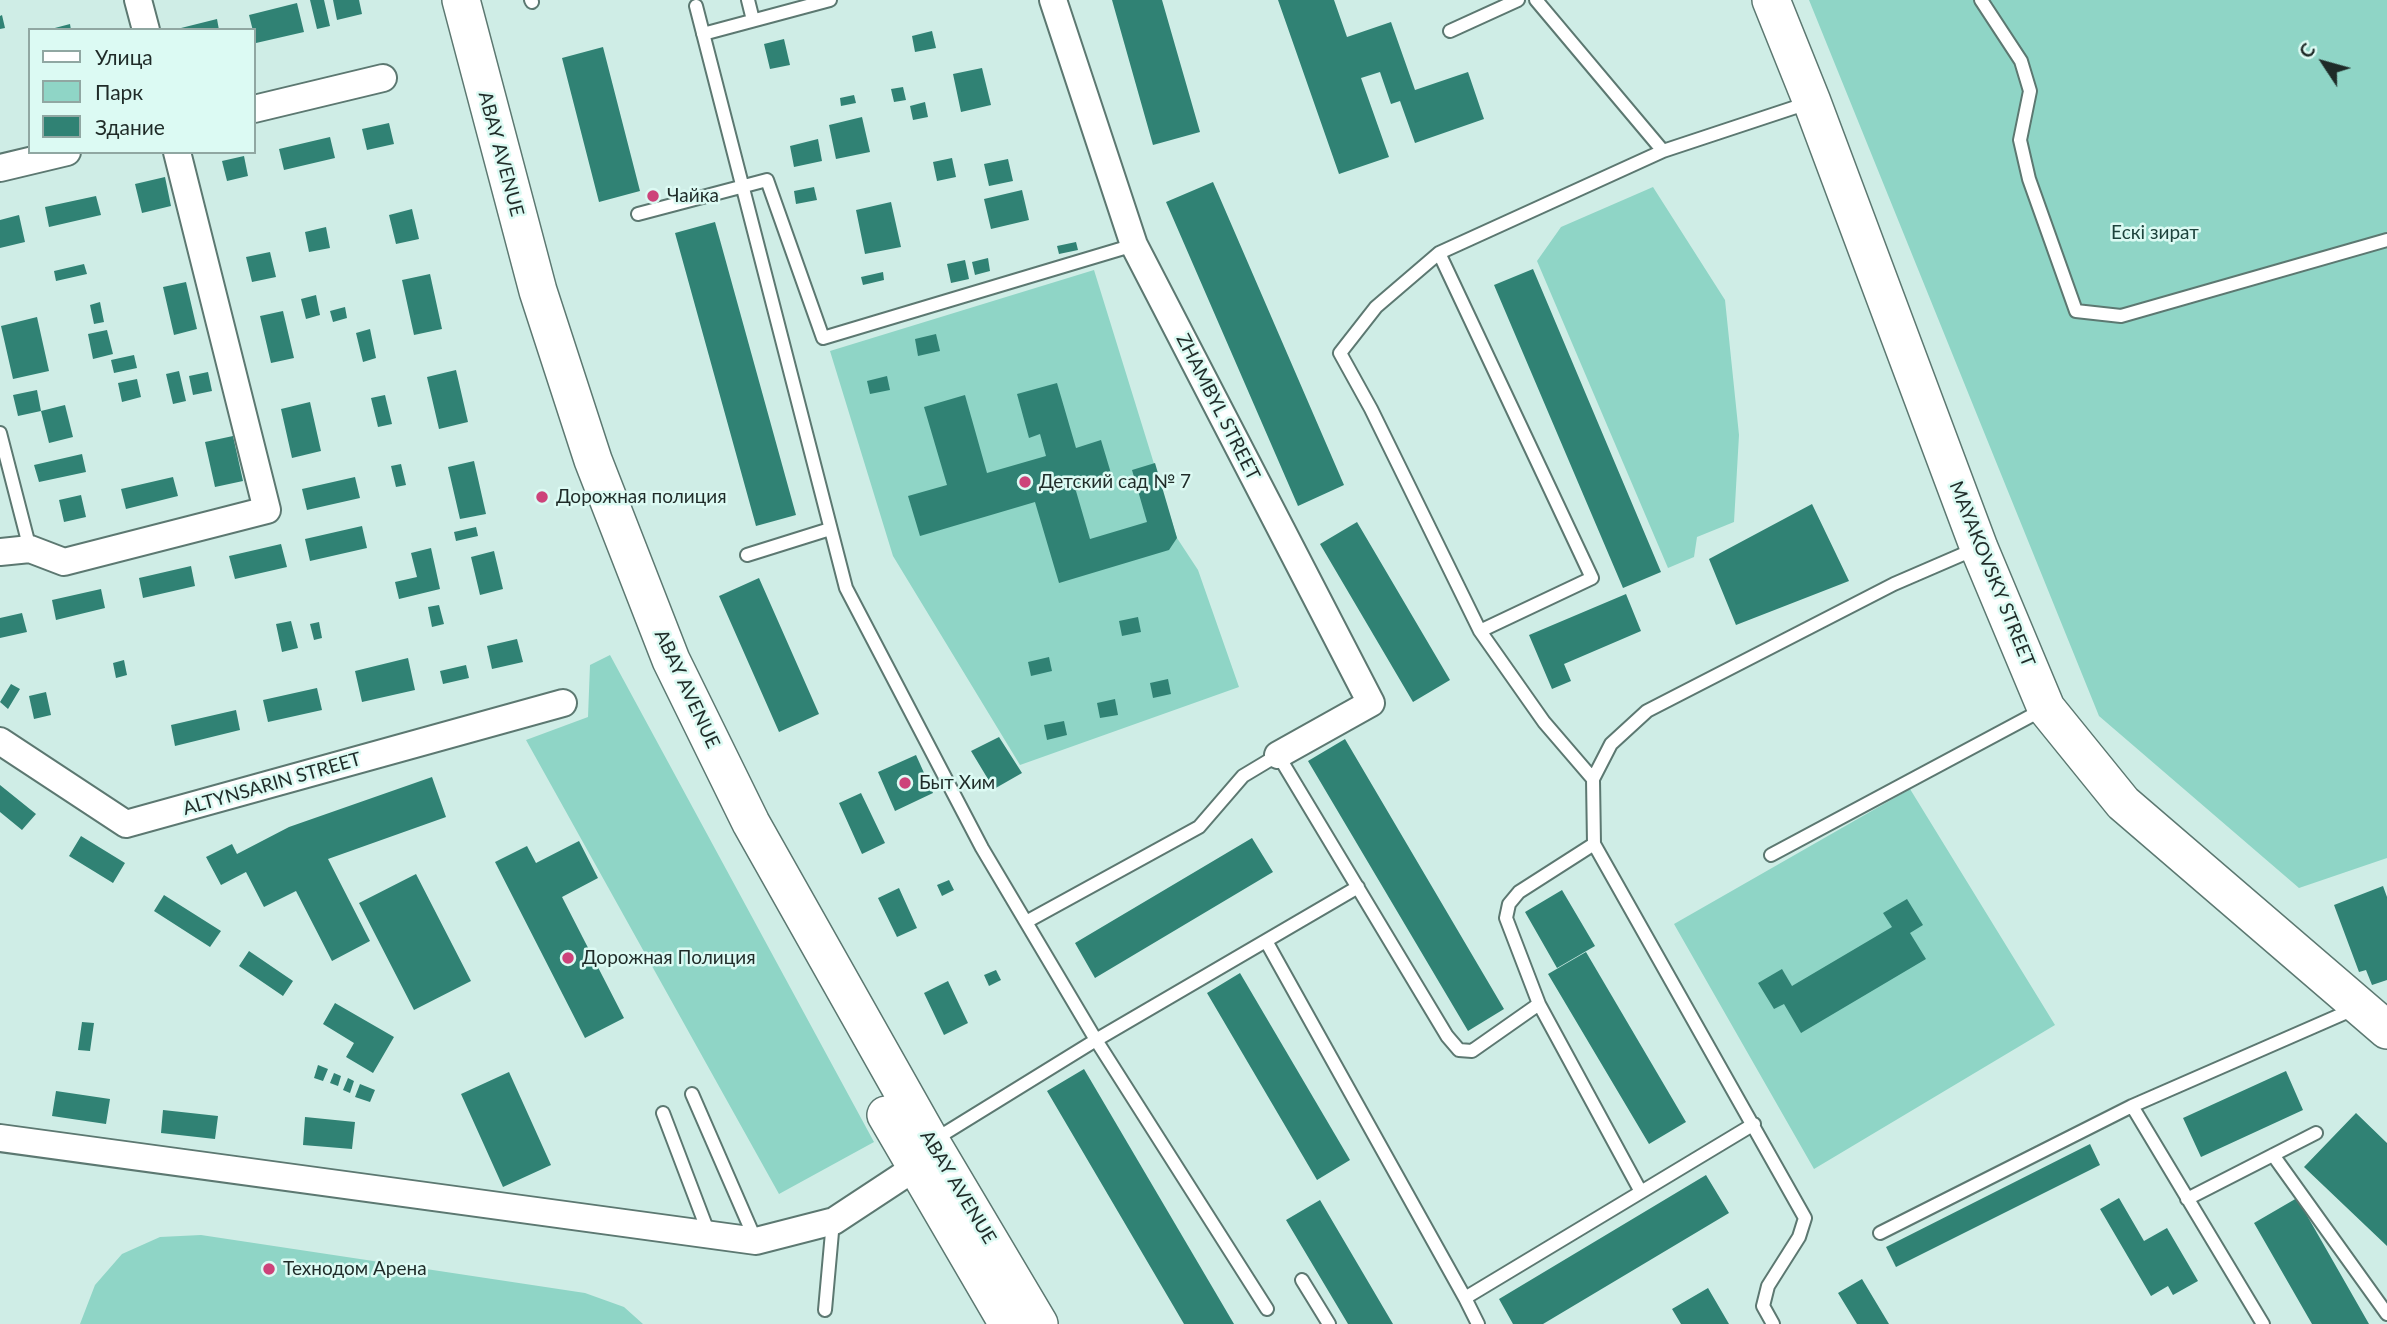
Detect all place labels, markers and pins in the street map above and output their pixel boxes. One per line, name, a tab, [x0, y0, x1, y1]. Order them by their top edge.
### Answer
place label: Чайка	[667, 185, 719, 207]
marker: Чайка	[645, 188, 661, 204]
place label: Детский сад № 7	[1039, 471, 1191, 493]
marker: Детский сад № 7	[1017, 474, 1033, 490]
place label: Дорожная полиция	[556, 486, 727, 508]
marker: Дорожная полиция	[534, 489, 550, 505]
place label: Быт Хим	[919, 772, 995, 794]
marker: Быт Хим	[897, 775, 913, 791]
place label: Дорожная Полиция	[582, 947, 756, 969]
marker: Дорожная Полиция	[560, 950, 576, 966]
place label: Технодом Арена	[283, 1258, 427, 1280]
marker: Технодом Арена	[261, 1261, 277, 1277]

